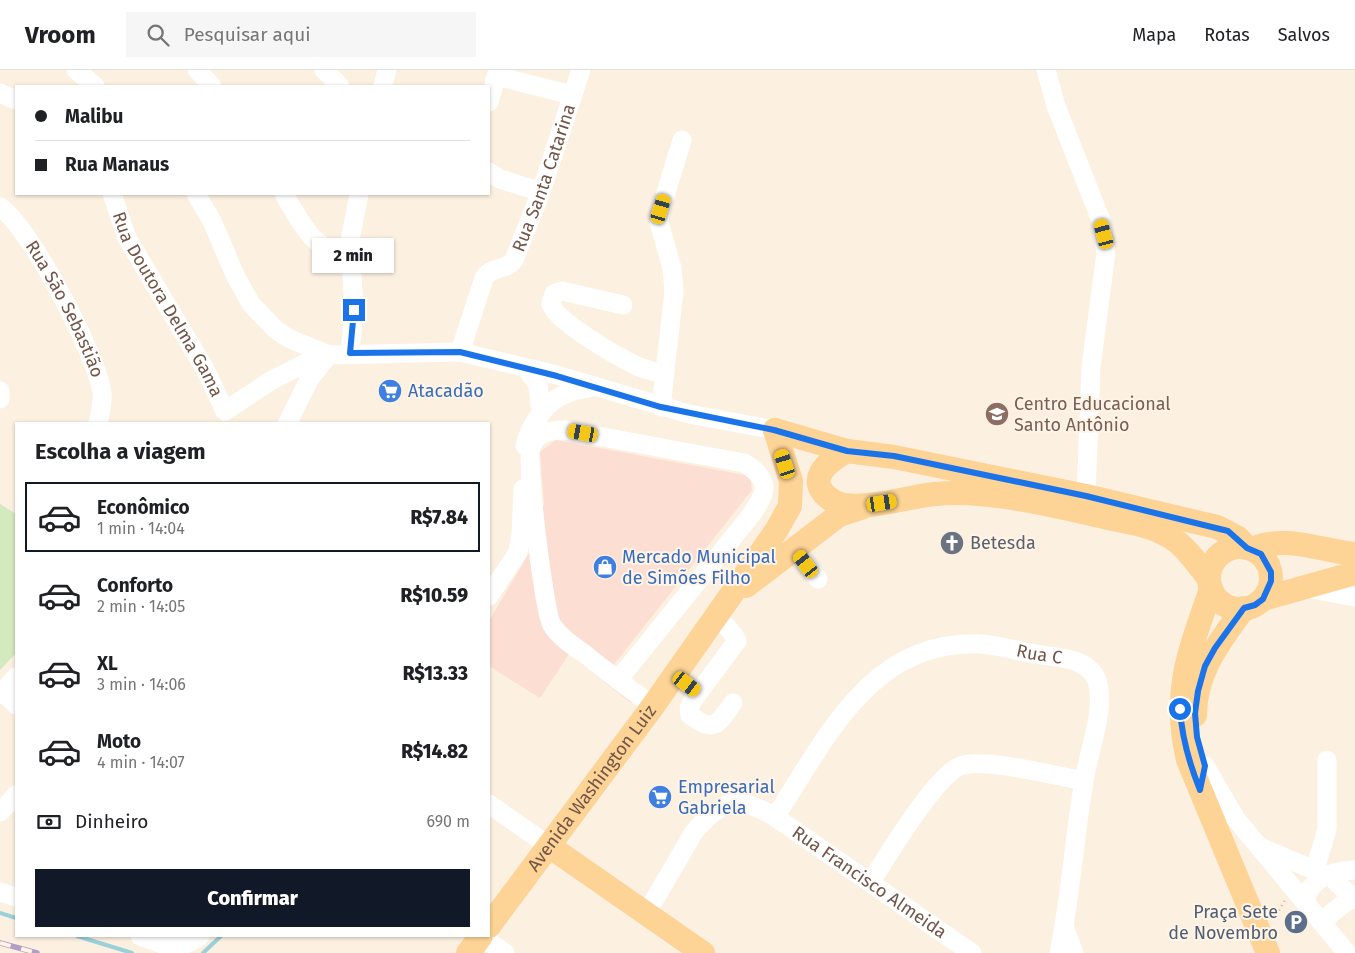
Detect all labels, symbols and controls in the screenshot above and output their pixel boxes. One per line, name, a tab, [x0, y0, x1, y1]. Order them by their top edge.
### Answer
search box	[126, 12, 476, 57]
text: Vroom	[25, 21, 96, 49]
icon: search	[144, 21, 172, 49]
text: Pesquisar aqui	[184, 23, 311, 46]
text: Mapa	[1132, 24, 1176, 46]
text: Rotas	[1204, 24, 1250, 46]
text: Salvos	[1278, 24, 1330, 46]
street label: Rua Santa Catarina	[507, 101, 580, 255]
text: Malibu	[65, 105, 123, 128]
text: Rua Manaus	[65, 153, 169, 176]
car	[649, 192, 672, 226]
street label: Rua Doutora Delma Gama	[108, 209, 228, 401]
car	[1092, 218, 1115, 250]
street label: Rua São Sebastião	[21, 236, 109, 380]
callout: 2 min	[313, 238, 395, 272]
text: 2 min	[333, 246, 373, 265]
route end	[343, 299, 365, 321]
supermarket icon: Atacadão	[377, 378, 403, 404]
place label: Atacadão	[408, 380, 484, 402]
place label: Centro Educacional Santo Antônio	[1014, 393, 1171, 436]
school or university icon: Centro Educacional Santo Antônio	[984, 401, 1010, 427]
car	[566, 423, 599, 443]
text: Escolha a viagem	[35, 438, 206, 465]
car	[773, 447, 796, 481]
car	[866, 493, 897, 513]
icon: car	[37, 495, 82, 540]
text: Econômico	[97, 496, 190, 519]
text: R$7.84	[411, 506, 468, 529]
text: 1 min · 14:04	[97, 519, 185, 538]
church icon: Betesda	[939, 530, 965, 556]
place label: Betesda	[970, 532, 1036, 554]
place label: Mercado Municipal de Simões Filho	[622, 546, 776, 589]
car	[790, 548, 821, 580]
shop icon: Mercado Municipal de Simões Filho	[592, 554, 618, 580]
icon: car	[37, 573, 82, 618]
text: Conforto	[97, 574, 173, 597]
text: R$10.59	[401, 584, 468, 607]
text: 2 min · 14:05	[97, 597, 185, 616]
street label: Rua C	[1014, 639, 1064, 669]
icon: car	[37, 651, 82, 696]
text: XL	[97, 652, 118, 675]
text: R$13.33	[403, 662, 468, 685]
car	[670, 669, 703, 699]
text: 3 min · 14:06	[97, 675, 186, 694]
route start	[1169, 698, 1191, 720]
street label: Avenida Washington Luiz	[523, 700, 661, 876]
icon: car	[37, 729, 82, 774]
text: Moto	[97, 730, 141, 753]
text: R$14.82	[401, 740, 468, 763]
text: 4 min · 14:07	[97, 753, 185, 772]
place label: Empresarial Gabriela	[678, 776, 775, 819]
supermarket icon: Empresarial Gabriela	[647, 784, 673, 810]
icon: cash	[35, 808, 63, 836]
text: Dinheiro	[75, 810, 148, 833]
text: 690 m	[426, 812, 470, 831]
street label: Rua Francisco Almeida	[788, 821, 951, 943]
button: Confirmar	[35, 869, 470, 927]
place label: Praça Sete de Novembro	[1168, 901, 1278, 944]
parking icon: Praça Sete de Novembro	[1283, 909, 1309, 935]

